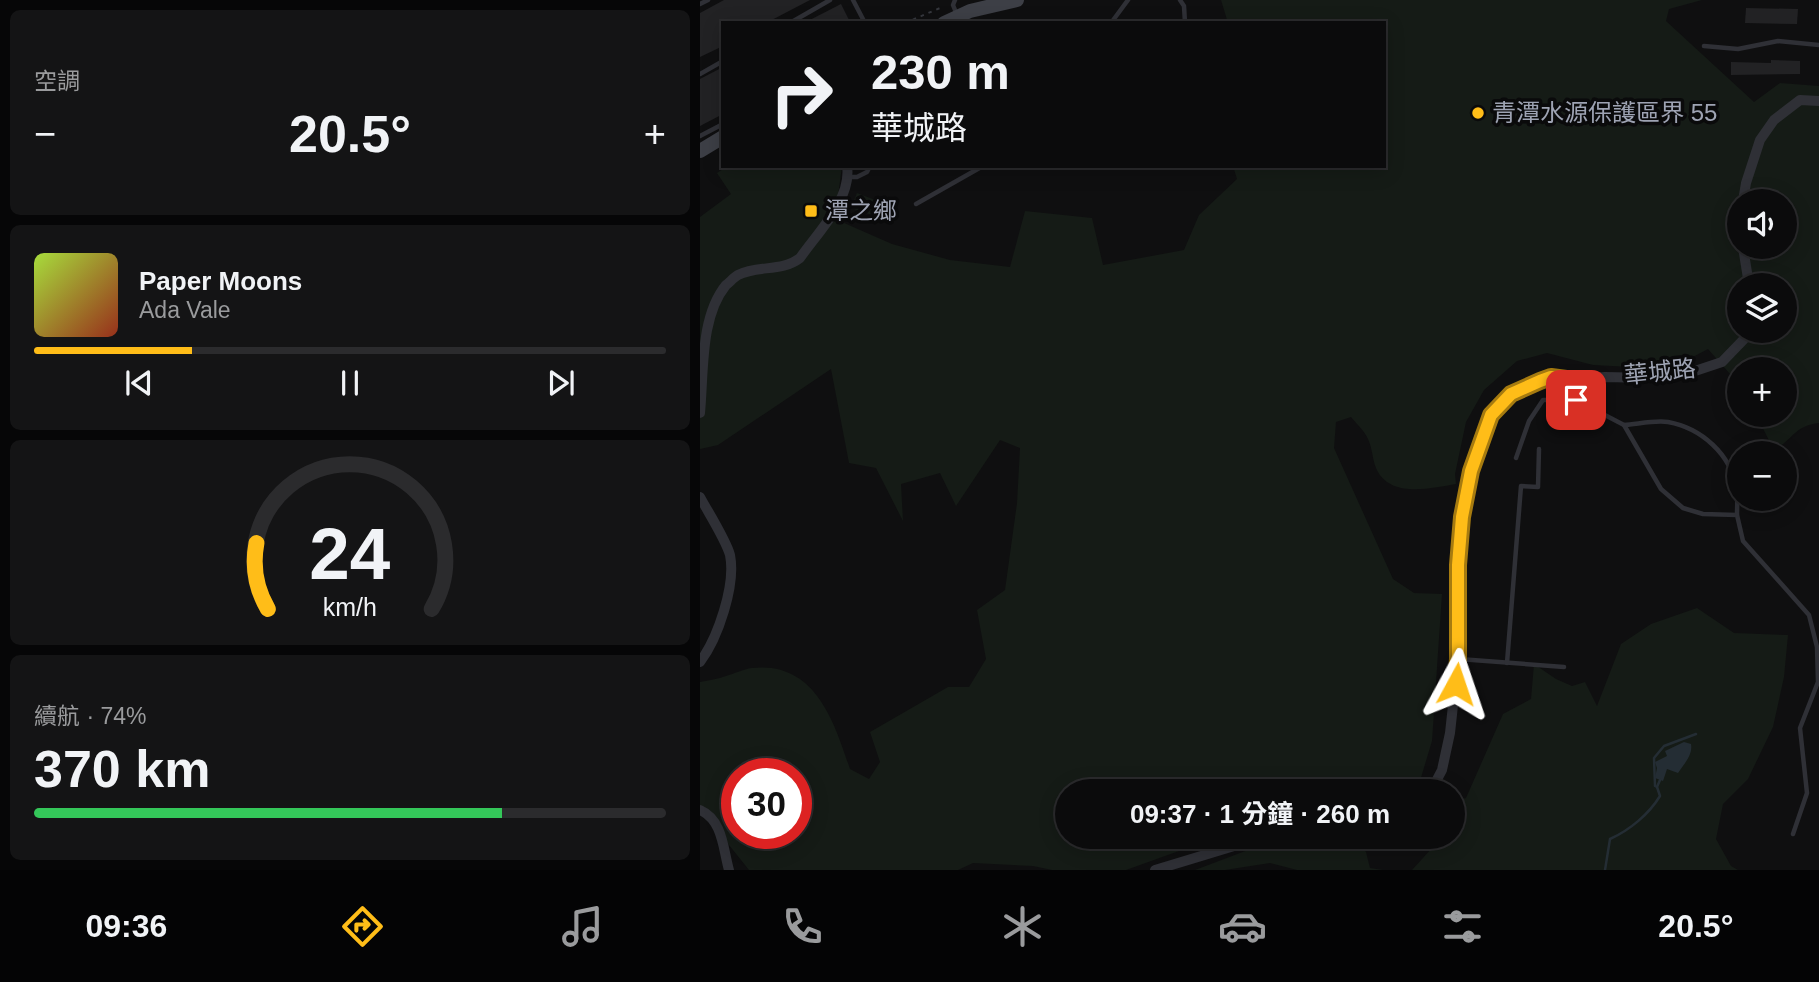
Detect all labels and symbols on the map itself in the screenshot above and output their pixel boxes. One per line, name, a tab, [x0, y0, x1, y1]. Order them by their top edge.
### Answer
place label: 青潭水源保護區界 55	[1492, 99, 1717, 126]
marker: 青潭水源保護區界 55	[1470, 105, 1486, 121]
place label: 潭之鄉	[825, 197, 897, 224]
marker: 潭之鄉	[803, 203, 819, 219]
street label: 華城路	[1623, 354, 1697, 389]
pin	[1546, 370, 1606, 430]
position arrow	[1419, 647, 1493, 721]
speed limit sign: 30	[721, 758, 812, 849]

